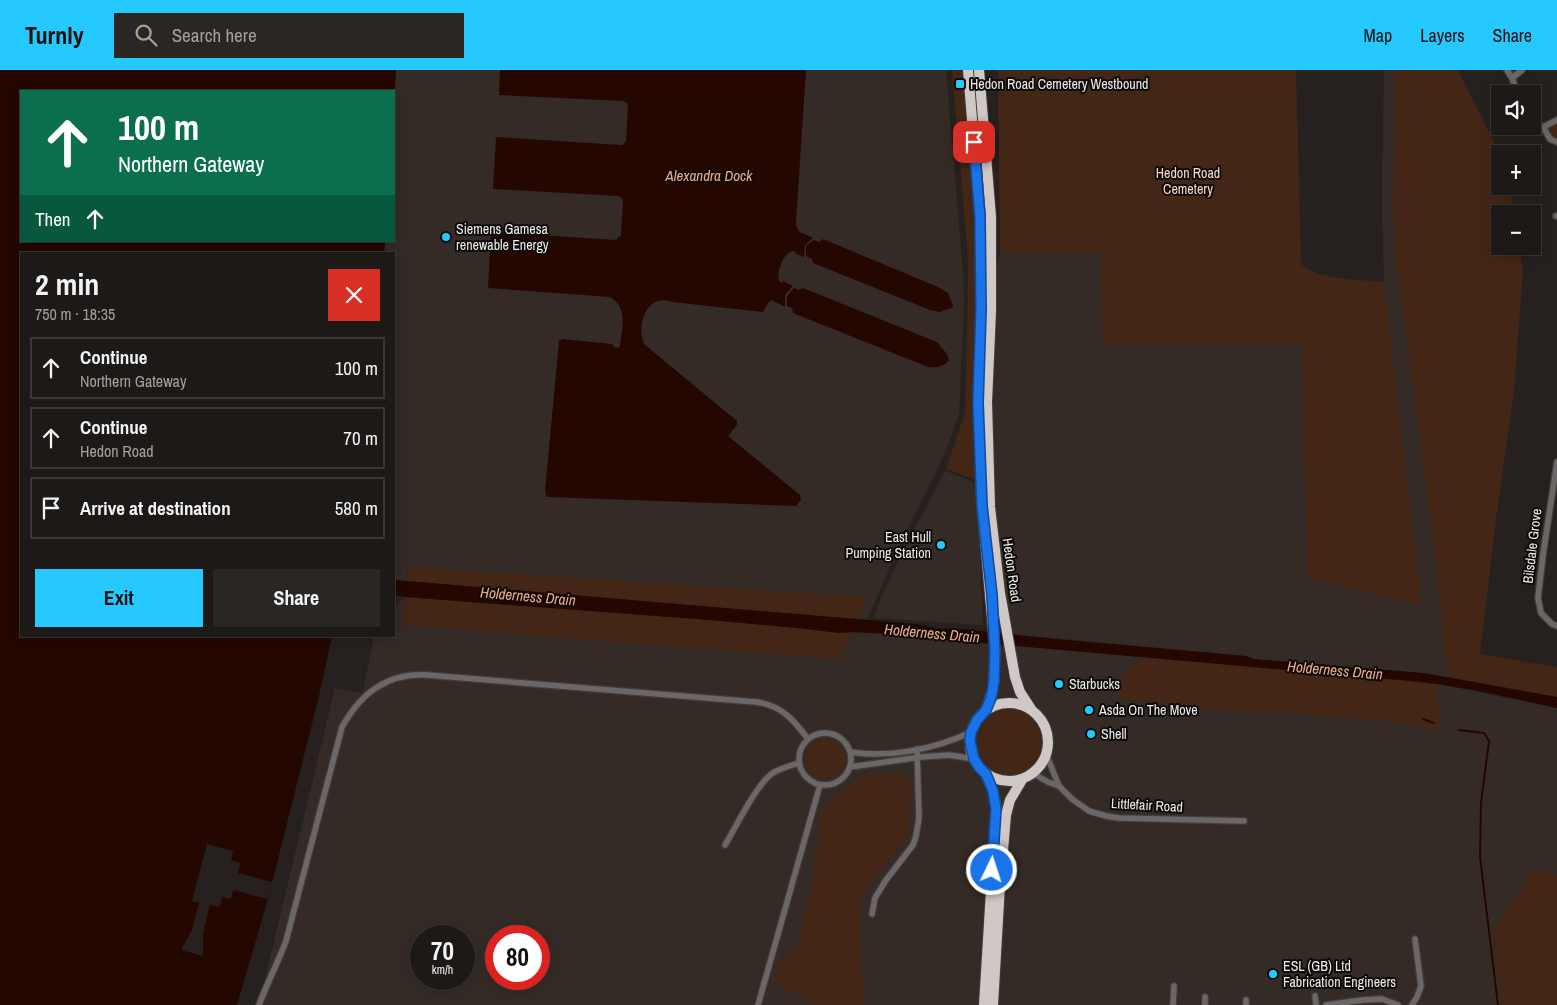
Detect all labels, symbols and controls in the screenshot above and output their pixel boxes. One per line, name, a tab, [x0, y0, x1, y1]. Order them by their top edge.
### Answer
search box	[114, 13, 464, 58]
text: Turnly	[25, 19, 84, 51]
icon: search	[132, 21, 160, 49]
text: Search here	[172, 22, 257, 48]
text: Map	[1364, 23, 1392, 48]
text: Layers	[1420, 23, 1465, 48]
text: Share	[1493, 23, 1532, 48]
place label: Hedon Road Cemetery Westbound	[970, 75, 1148, 93]
marker: Hedon Road Cemetery Westbound	[954, 78, 966, 90]
map controls	[1491, 85, 1541, 255]
button: sound	[1491, 85, 1541, 135]
text: 100 m	[118, 104, 199, 151]
icon: ahead	[35, 110, 100, 175]
pin	[953, 121, 995, 163]
icon: arrive	[960, 128, 988, 156]
button: +	[1491, 145, 1541, 195]
text: Northern Gateway	[118, 149, 264, 179]
park label: Hedon Road Cemetery	[1156, 164, 1220, 198]
water label: Alexandra Dock	[665, 165, 753, 186]
icon: ahead	[81, 205, 109, 233]
button: −	[1491, 205, 1541, 255]
text: Then	[35, 206, 71, 232]
place label: Siemens Gamesa renewable Energy	[456, 220, 549, 254]
marker: Siemens Gamesa renewable Energy	[440, 231, 452, 243]
text: 2 min	[35, 264, 99, 304]
button: close	[328, 269, 380, 321]
text: 750 m · 18:35	[35, 303, 115, 325]
text: Continue	[80, 344, 148, 370]
icon: ahead	[37, 354, 65, 382]
text: 100 m	[335, 355, 378, 381]
text: Northern Gateway	[80, 370, 186, 392]
text: Continue	[80, 414, 148, 440]
icon: ahead	[37, 424, 65, 452]
text: 70 m	[343, 425, 378, 451]
text: Hedon Road	[80, 440, 154, 462]
icon: arrive	[37, 494, 65, 522]
text: Arrive at destination	[80, 495, 231, 521]
text: 580 m	[335, 495, 378, 521]
street label: Bilsdale Grove	[1518, 508, 1546, 584]
place label: East Hull Pumping Station	[845, 528, 931, 562]
street label: Hedon Road	[999, 537, 1025, 603]
marker: East Hull Pumping Station	[935, 539, 947, 551]
button: Exit	[35, 569, 203, 627]
button: Share	[213, 569, 380, 627]
water label: Holderness Drain	[479, 581, 577, 611]
water label: Holderness Drain	[883, 618, 981, 648]
water label: Holderness Drain	[1286, 655, 1384, 685]
place label: Starbucks	[1069, 675, 1120, 693]
marker: Starbucks	[1053, 678, 1065, 690]
place label: Asda On The Move	[1098, 701, 1198, 719]
marker: Asda On The Move	[1083, 704, 1095, 716]
place label: Shell	[1101, 725, 1127, 743]
marker: Shell	[1085, 728, 1097, 740]
street label: Littlefair Road	[1111, 794, 1183, 816]
position arrow	[965, 843, 1017, 895]
speed limit sign: 80	[485, 925, 550, 990]
text: 70	[431, 934, 454, 968]
place label: ESL (GB) Ltd Fabrication Engineers	[1283, 957, 1396, 991]
text: km/h	[432, 962, 453, 978]
marker: ESL (GB) Ltd Fabrication Engineers	[1267, 968, 1279, 980]

